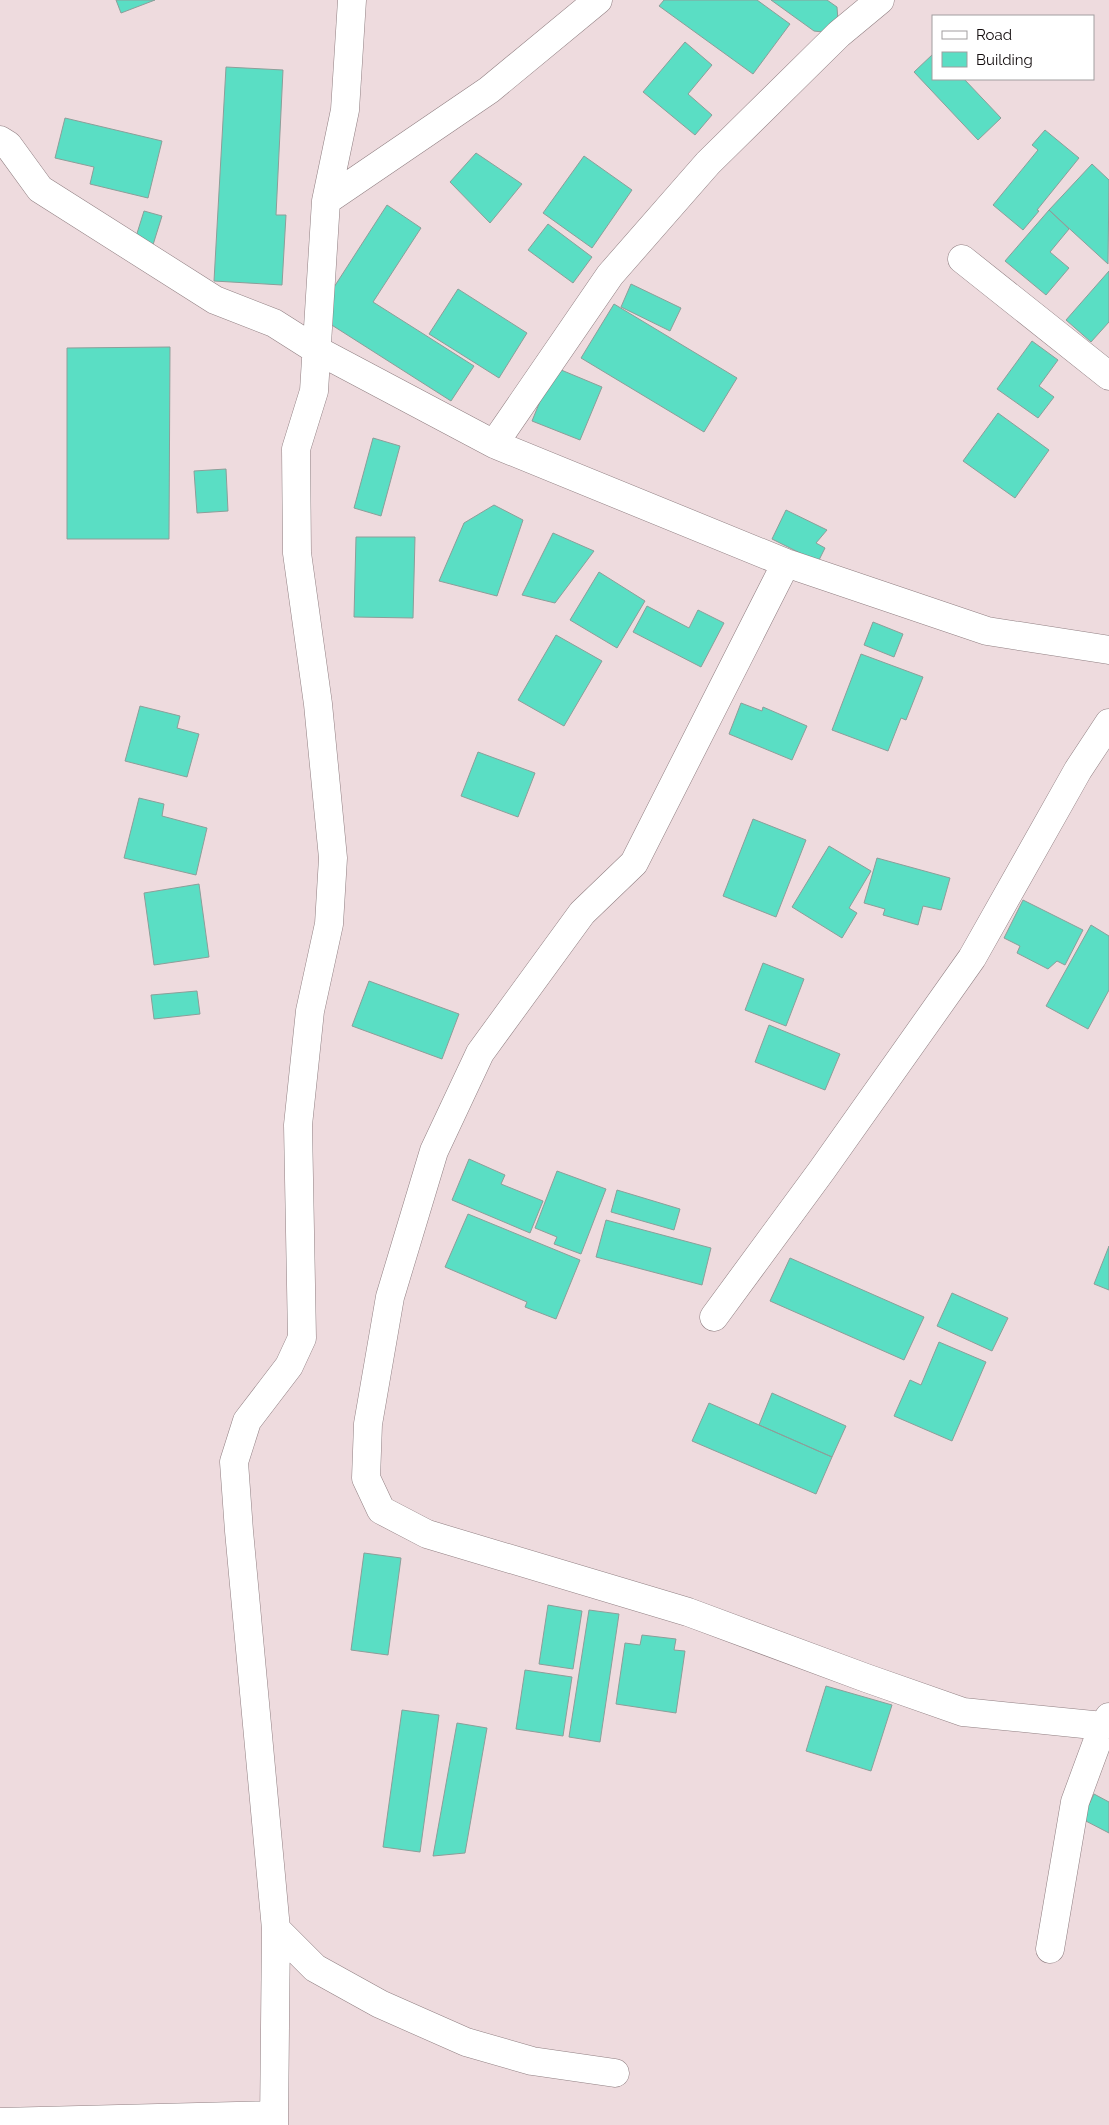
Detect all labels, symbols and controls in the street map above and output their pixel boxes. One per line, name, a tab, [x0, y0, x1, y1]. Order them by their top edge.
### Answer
legend	[932, 15, 1094, 80]
text: Road	[976, 26, 1012, 44]
text: Building	[976, 51, 1033, 69]

